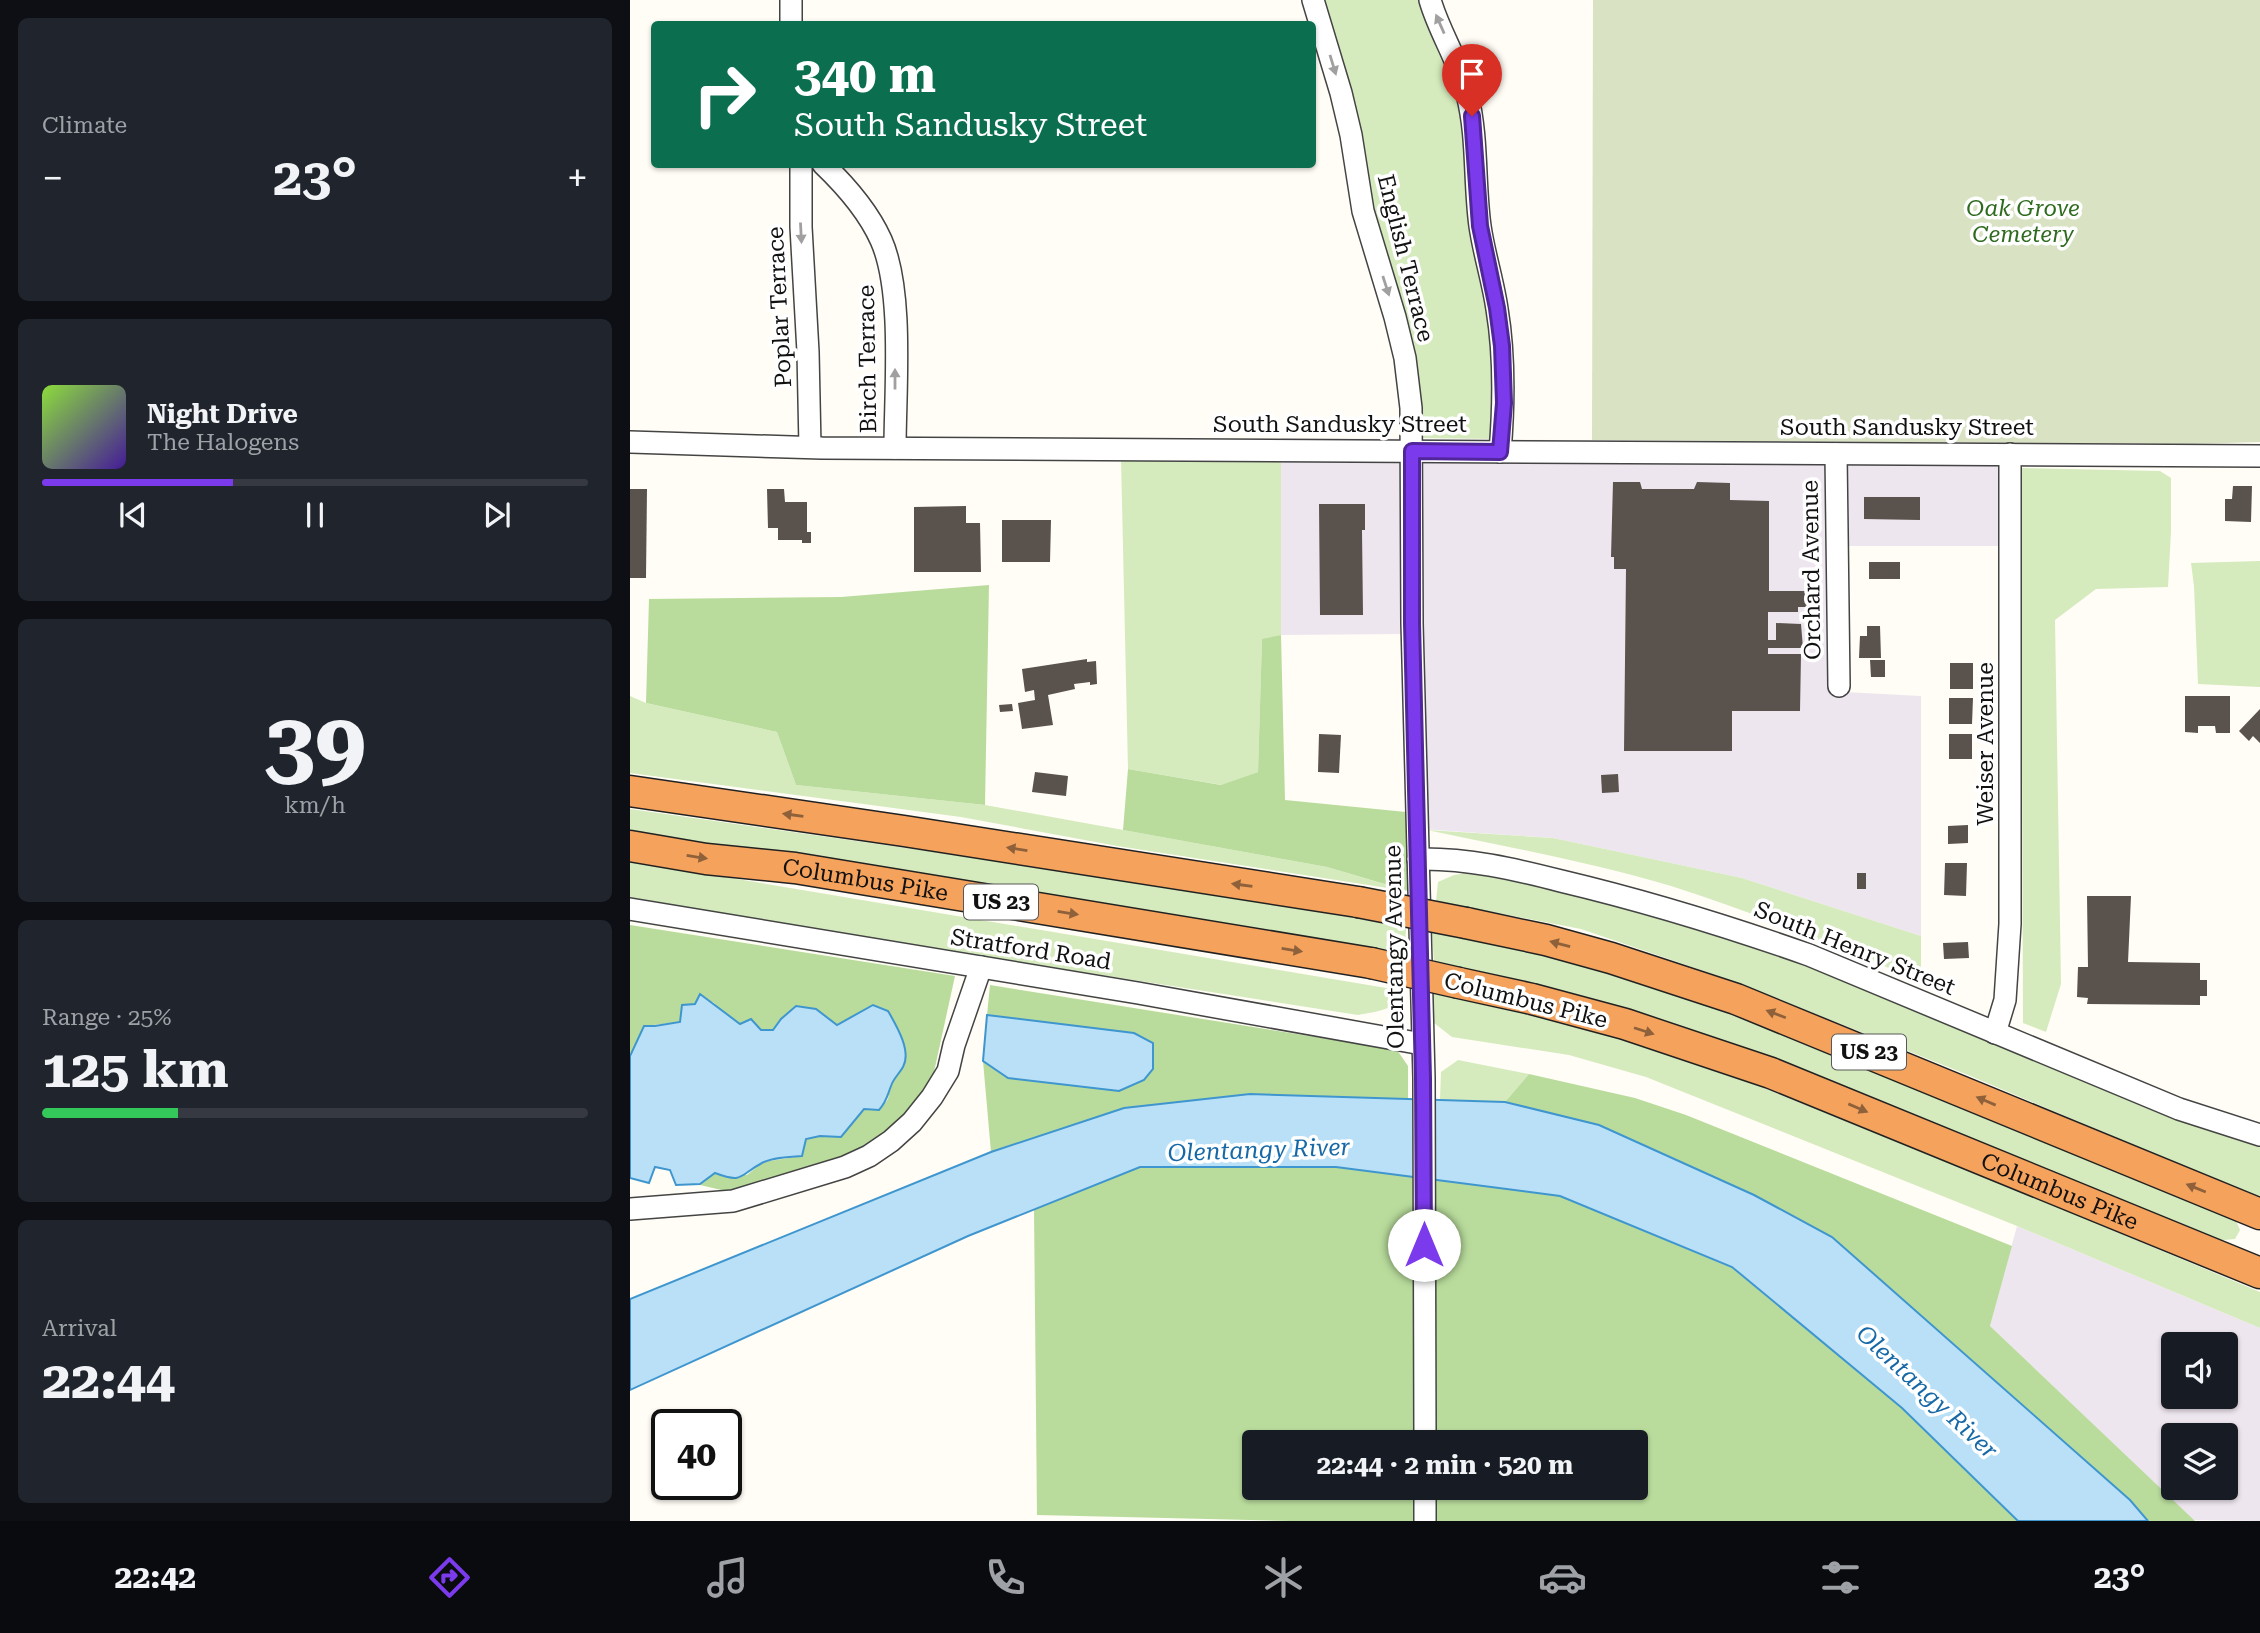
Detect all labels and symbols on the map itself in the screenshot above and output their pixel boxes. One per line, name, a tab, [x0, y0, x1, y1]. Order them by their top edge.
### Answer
one-way arrow	[1434, 14, 1445, 35]
pin	[1442, 44, 1502, 116]
one-way arrow	[1328, 55, 1338, 76]
street label: English Terrace	[1372, 172, 1439, 345]
park label: Oak Grove Cemetery	[1966, 195, 2080, 248]
one-way arrow	[796, 222, 807, 244]
street label: Poplar Terrace	[762, 226, 797, 388]
one-way arrow	[1381, 276, 1391, 297]
street label: Birch Terrace	[853, 285, 882, 433]
one-way arrow	[889, 368, 901, 390]
street label: South Sandusky Street	[1213, 411, 1467, 438]
street label: South Sandusky Street	[1780, 414, 2034, 441]
street label: Orchard Avenue	[1796, 480, 1827, 660]
street label: Weiser Avenue	[1972, 662, 1999, 826]
one-way arrow	[781, 809, 803, 820]
one-way arrow	[1006, 843, 1028, 854]
street label: Olentangy Avenue	[1379, 845, 1410, 1049]
one-way arrow	[686, 852, 708, 863]
street label: Columbus Pike	[781, 854, 950, 907]
one-way arrow	[1231, 879, 1253, 890]
road number: US 23	[964, 884, 1038, 920]
street label: South Henry Street	[1751, 896, 1960, 1001]
one-way arrow	[1057, 908, 1079, 919]
street label: Stratford Road	[949, 923, 1113, 976]
one-way arrow	[1548, 938, 1570, 949]
one-way arrow	[1281, 945, 1303, 956]
street label: Columbus Pike	[1441, 967, 1610, 1034]
one-way arrow	[1765, 1009, 1786, 1020]
one-way arrow	[1634, 1026, 1655, 1037]
road number: US 23	[1832, 1034, 1906, 1070]
one-way arrow	[1975, 1095, 1996, 1106]
one-way arrow	[1848, 1102, 1869, 1113]
water label: Olentangy River	[1167, 1133, 1351, 1167]
street label: Columbus Pike	[1977, 1147, 2142, 1236]
one-way arrow	[2186, 1182, 2207, 1193]
position arrow	[1387, 1208, 1461, 1282]
water label: Olentangy River	[1851, 1319, 2003, 1465]
speed limit sign: 40	[651, 1409, 742, 1500]

